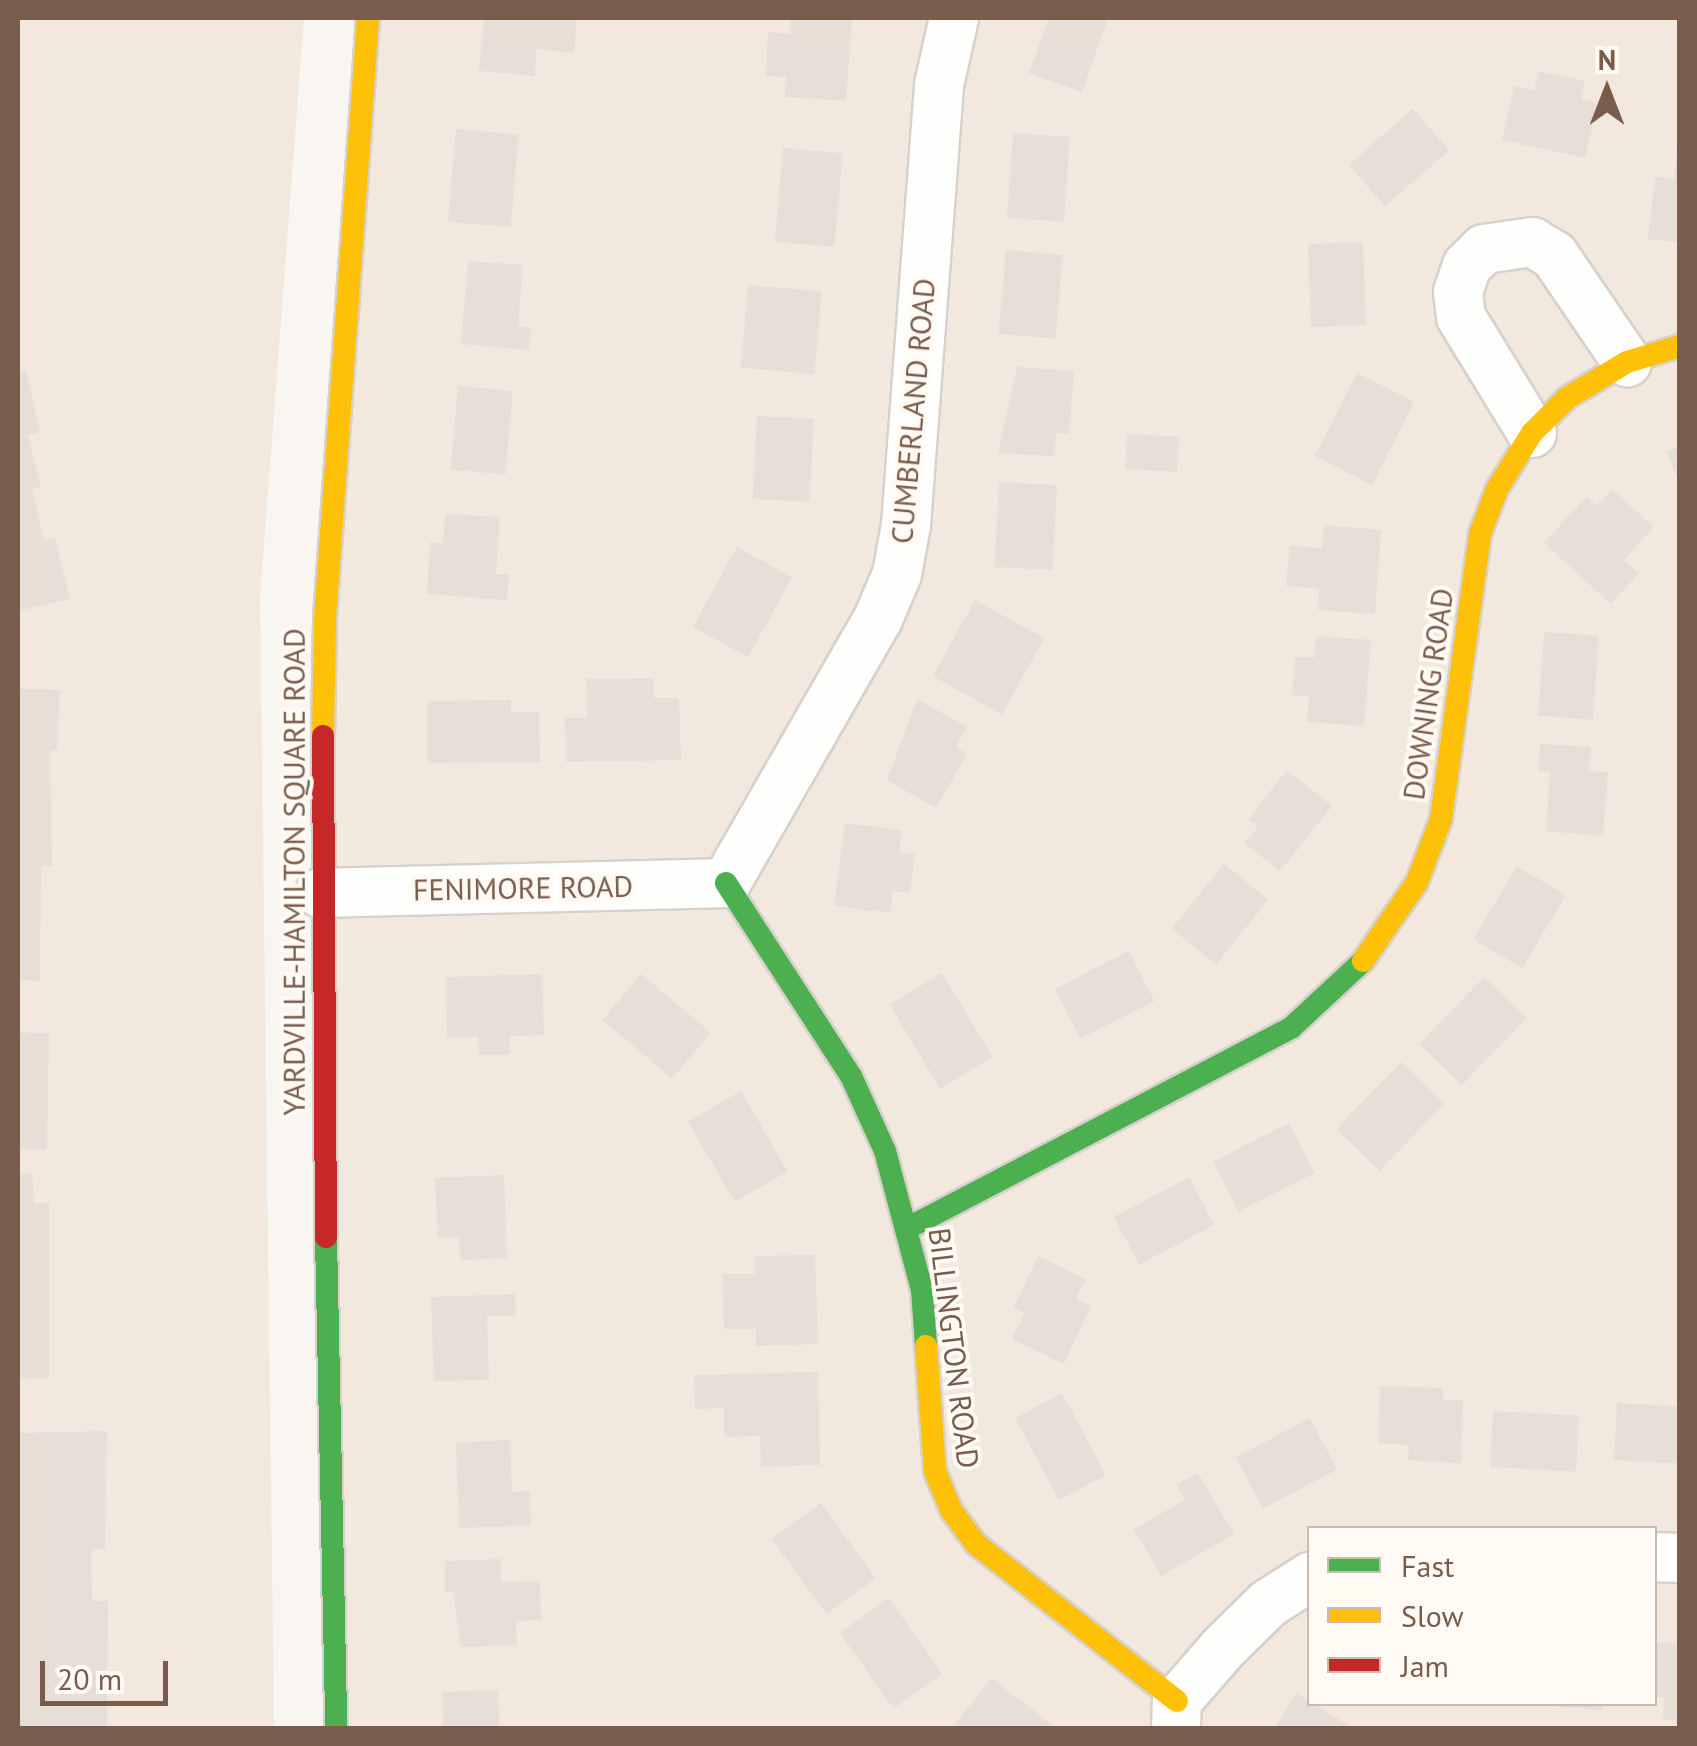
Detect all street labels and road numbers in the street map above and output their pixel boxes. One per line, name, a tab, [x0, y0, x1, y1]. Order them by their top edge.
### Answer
street label: CUMBERLAND ROAD	[883, 277, 943, 545]
street label: DOWNING ROAD	[1395, 586, 1461, 802]
street label: YARDVILLE-HAMILTON SQUARE ROAD	[276, 628, 312, 1116]
street label: FENIMORE ROAD	[413, 868, 633, 908]
street label: BILLINGTON ROAD	[921, 1226, 987, 1470]

